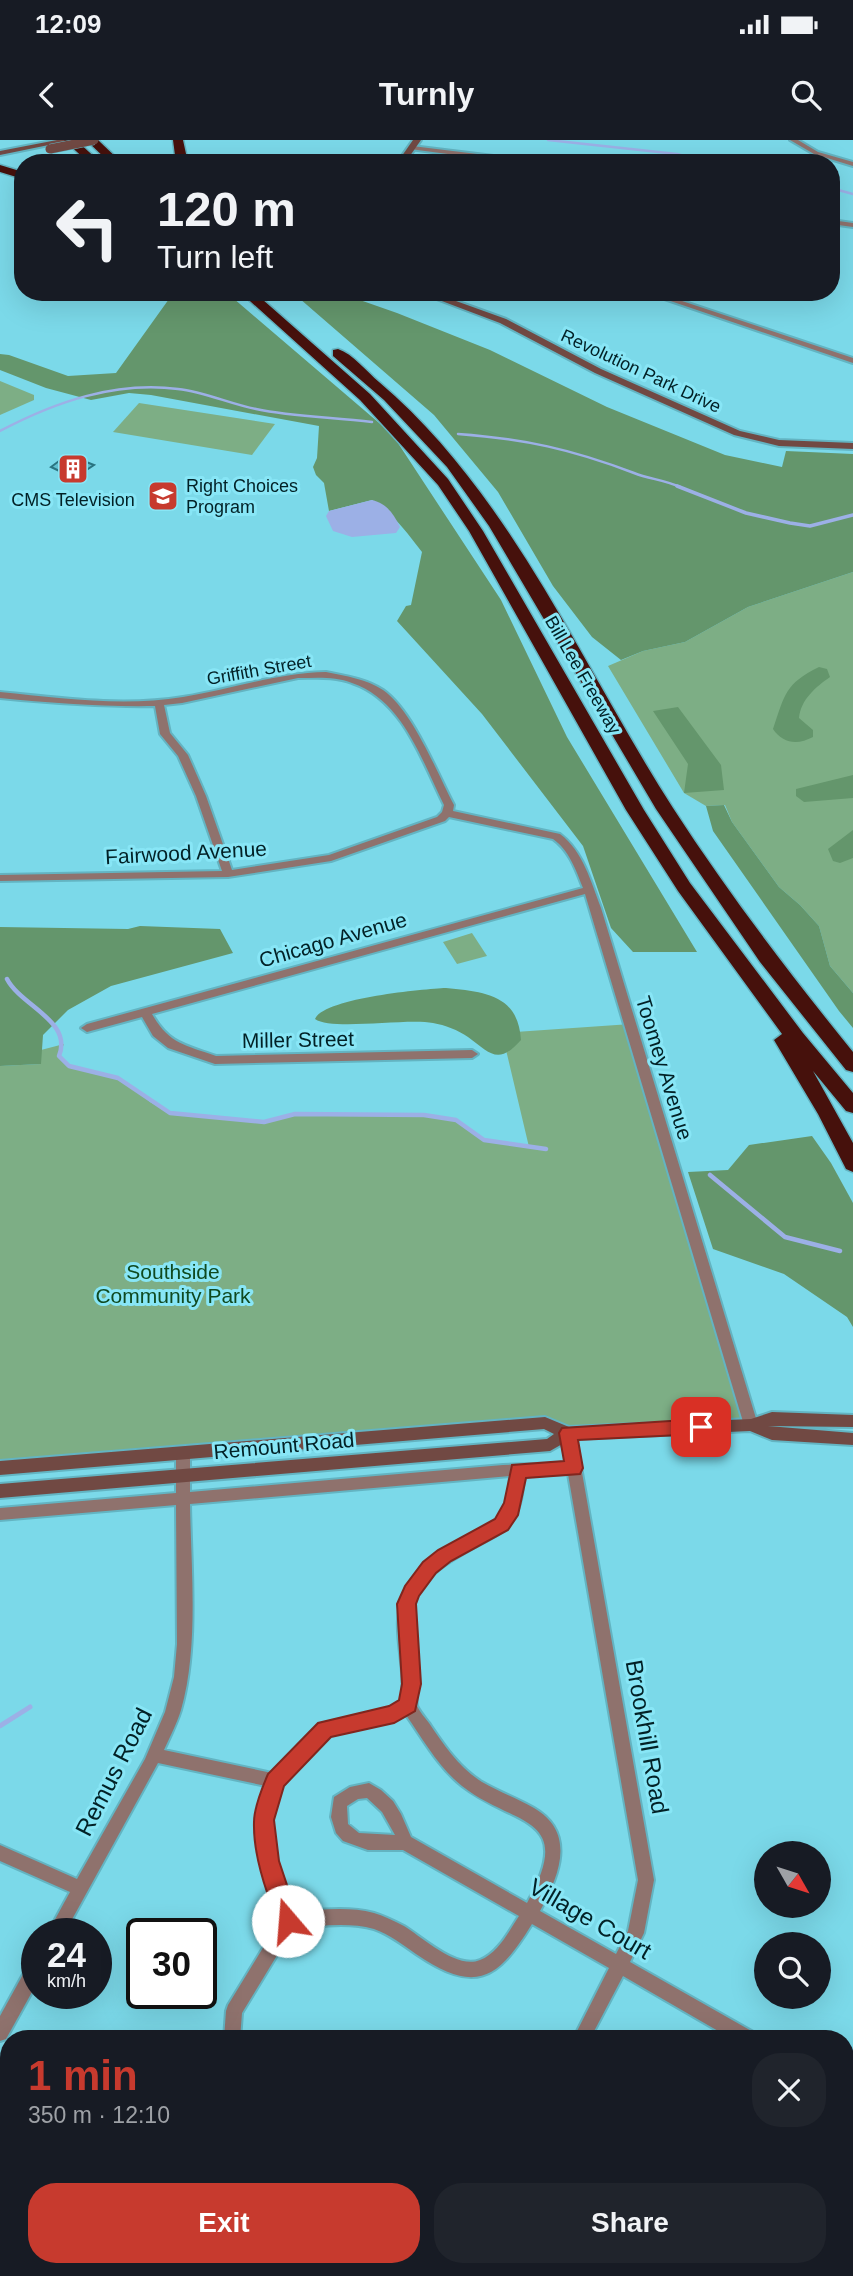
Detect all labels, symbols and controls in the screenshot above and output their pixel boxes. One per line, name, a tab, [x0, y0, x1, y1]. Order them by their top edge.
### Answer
text: 12:09	[35, 9, 102, 39]
icon: back	[28, 76, 66, 114]
text: Turnly	[379, 76, 474, 112]
icon: search	[787, 76, 825, 114]
icon: left	[42, 182, 133, 273]
text: 120 m	[157, 182, 296, 236]
text: Turn left	[157, 239, 273, 275]
street label: Revolution Park Drive	[558, 325, 724, 417]
building icon: CMS Television	[56, 452, 90, 486]
place label: Right Choices Program	[186, 476, 298, 517]
school or university icon: Right Choices Program	[146, 479, 180, 513]
place label: CMS Television	[11, 490, 135, 510]
street label: Bill Lee Freeway	[541, 612, 625, 738]
street label: Griffith Street	[205, 651, 313, 689]
street label: Fairwood Avenue	[105, 837, 267, 868]
street label: Chicago Avenue	[256, 907, 409, 972]
street label: Toomey Avenue	[632, 993, 697, 1142]
street label: Miller Street	[242, 1027, 354, 1052]
park label: Southside Community Park	[95, 1260, 251, 1307]
pin	[671, 1397, 731, 1457]
icon: arrive	[682, 1408, 720, 1446]
street label: Remount Road	[213, 1428, 355, 1463]
street label: Brookhill Road	[621, 1658, 674, 1816]
street label: Remus Road	[70, 1703, 157, 1840]
north arrow	[754, 1841, 831, 1918]
map controls	[754, 1841, 831, 2009]
street label: Village Court	[524, 1873, 657, 1965]
position arrow	[251, 1884, 325, 1958]
speed limit sign: 30	[126, 1918, 217, 2009]
button: search	[754, 1932, 831, 2009]
text: 24	[47, 1935, 86, 1974]
text: km/h	[47, 1971, 86, 1991]
text: 1 min	[28, 2052, 138, 2099]
button: close	[752, 2053, 826, 2127]
text: 350 m · 12:10	[28, 2102, 170, 2128]
button: Exit	[28, 2183, 420, 2263]
button: Share	[434, 2183, 826, 2263]

